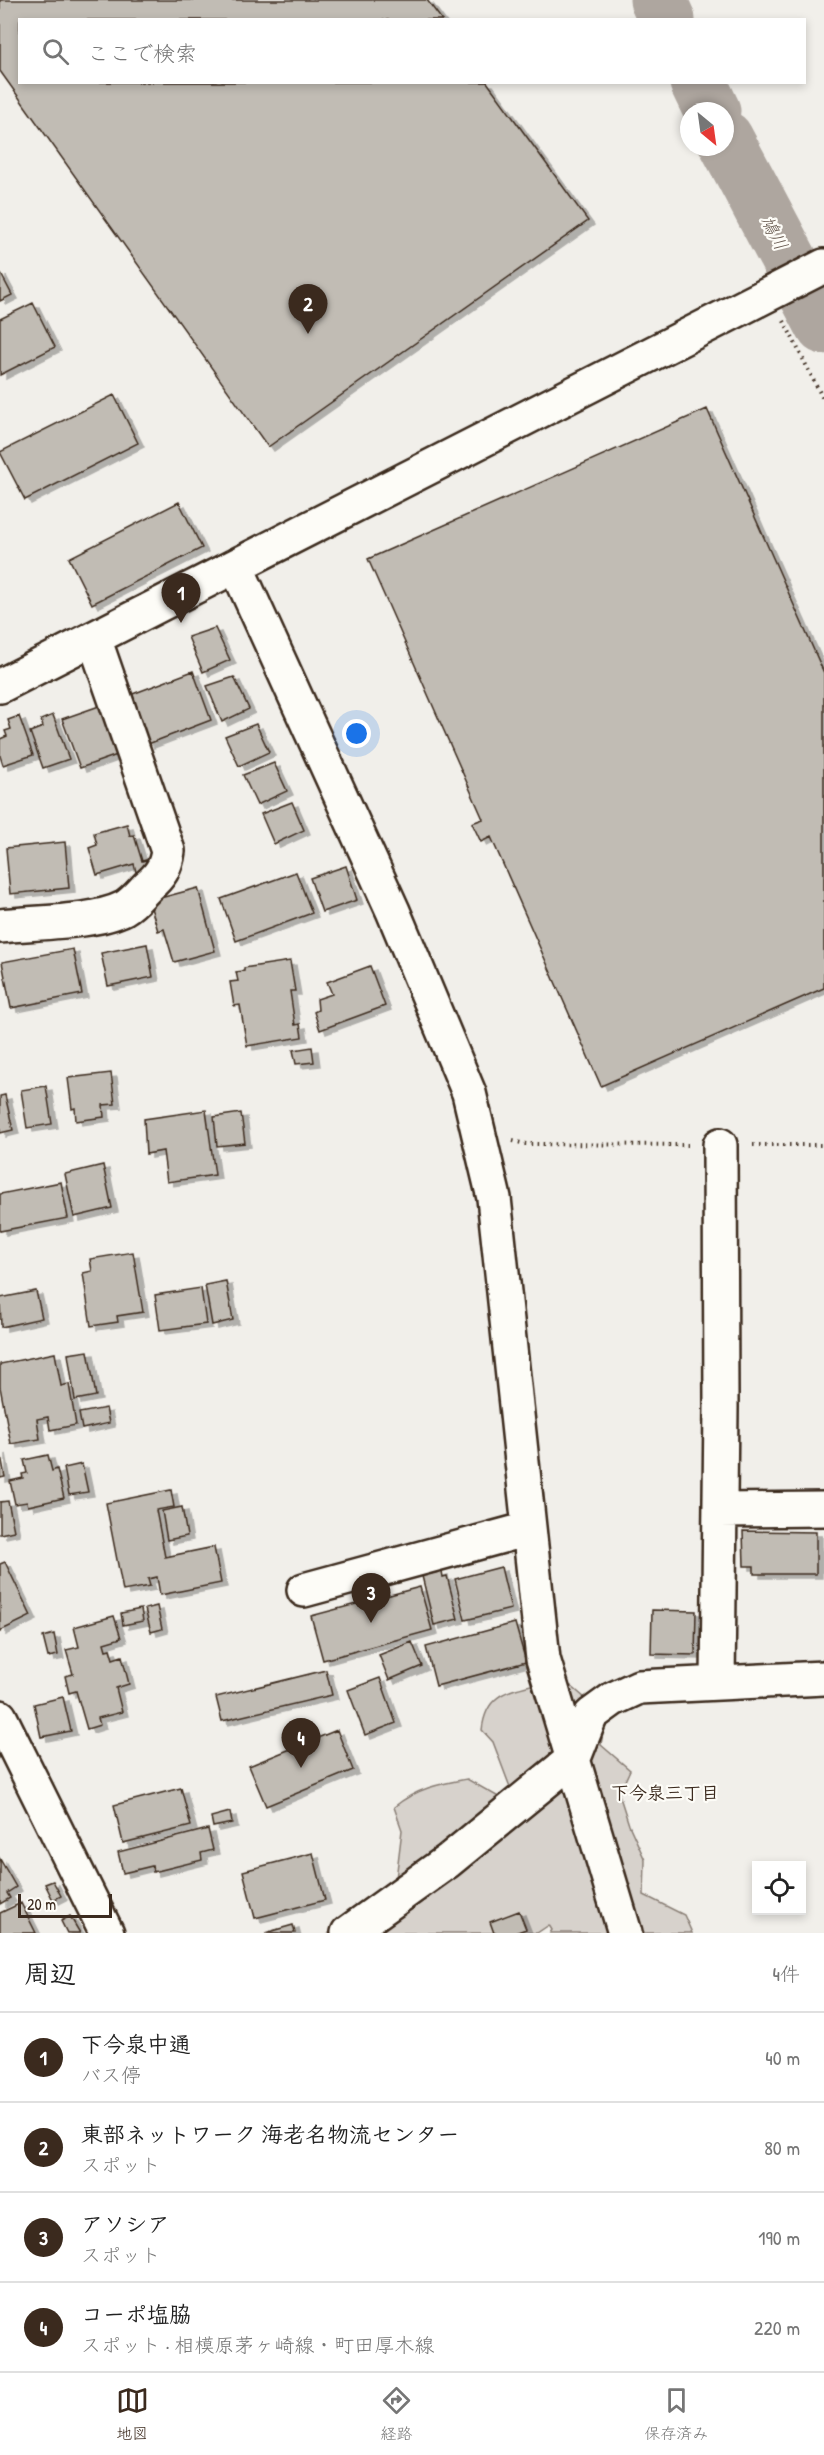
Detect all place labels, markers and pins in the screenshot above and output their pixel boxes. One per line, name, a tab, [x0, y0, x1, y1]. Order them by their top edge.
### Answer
pin: 2	[288, 284, 328, 334]
pin: 1	[162, 574, 201, 623]
pin: 3	[352, 1574, 391, 1623]
pin: 4	[282, 1718, 320, 1768]

